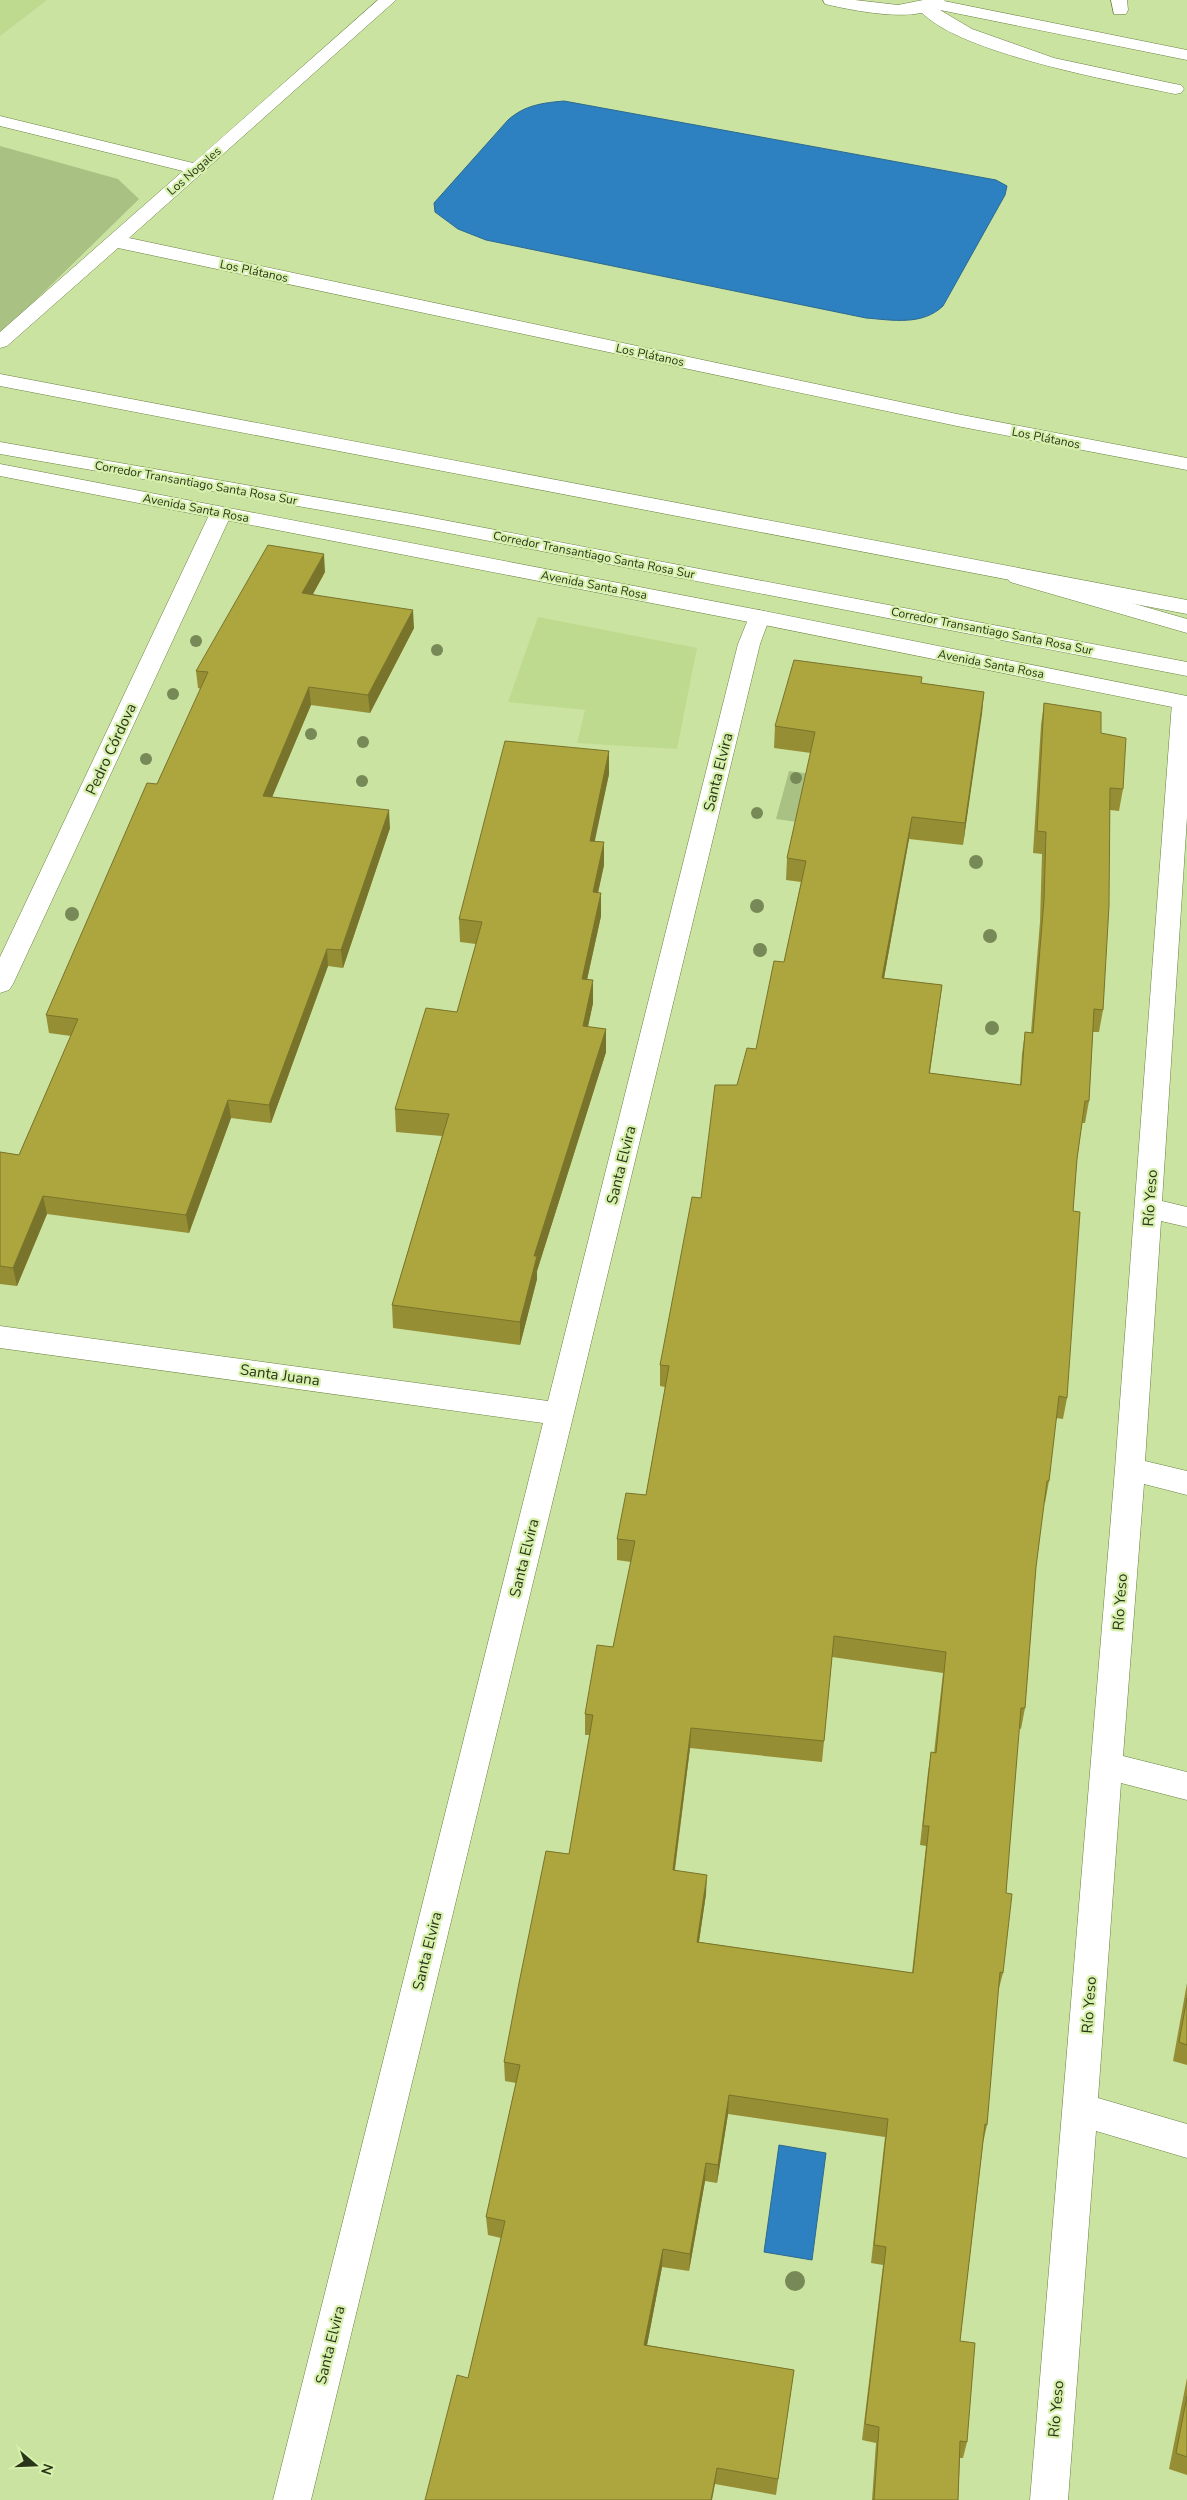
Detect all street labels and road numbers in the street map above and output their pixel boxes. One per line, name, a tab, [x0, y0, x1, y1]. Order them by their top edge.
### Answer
street label: Los Nogales	[164, 143, 225, 199]
street label: Los Plátanos	[218, 256, 290, 286]
street label: Los Plátanos	[614, 340, 686, 370]
street label: Los Plátanos	[1010, 424, 1082, 453]
street label: Corredor Transantiago Santa Rosa Sur	[93, 457, 299, 509]
street label: Avenida Santa Rosa	[142, 490, 250, 526]
street label: Corredor Transantiago Santa Rosa Sur	[492, 528, 697, 583]
street label: Avenida Santa Rosa	[540, 567, 648, 603]
street label: Corredor Transantiago Santa Rosa Sur	[890, 604, 1095, 659]
street label: Avenida Santa Rosa	[937, 646, 1045, 682]
street label: Pedro Córdova	[81, 700, 141, 798]
street label: Santa Elvira	[699, 731, 737, 813]
street label: Santa Elvira	[602, 1124, 640, 1206]
street label: Río Yeso	[1138, 1169, 1162, 1227]
street label: Santa Juana	[239, 1359, 321, 1391]
street label: Santa Elvira	[505, 1517, 543, 1599]
street label: Río Yeso	[1108, 1573, 1132, 1631]
street label: Santa Elvira	[408, 1910, 446, 1992]
street label: Río Yeso	[1077, 1976, 1101, 2034]
street label: Santa Elvira	[311, 2304, 349, 2386]
street label: Río Yeso	[1044, 2380, 1068, 2438]

